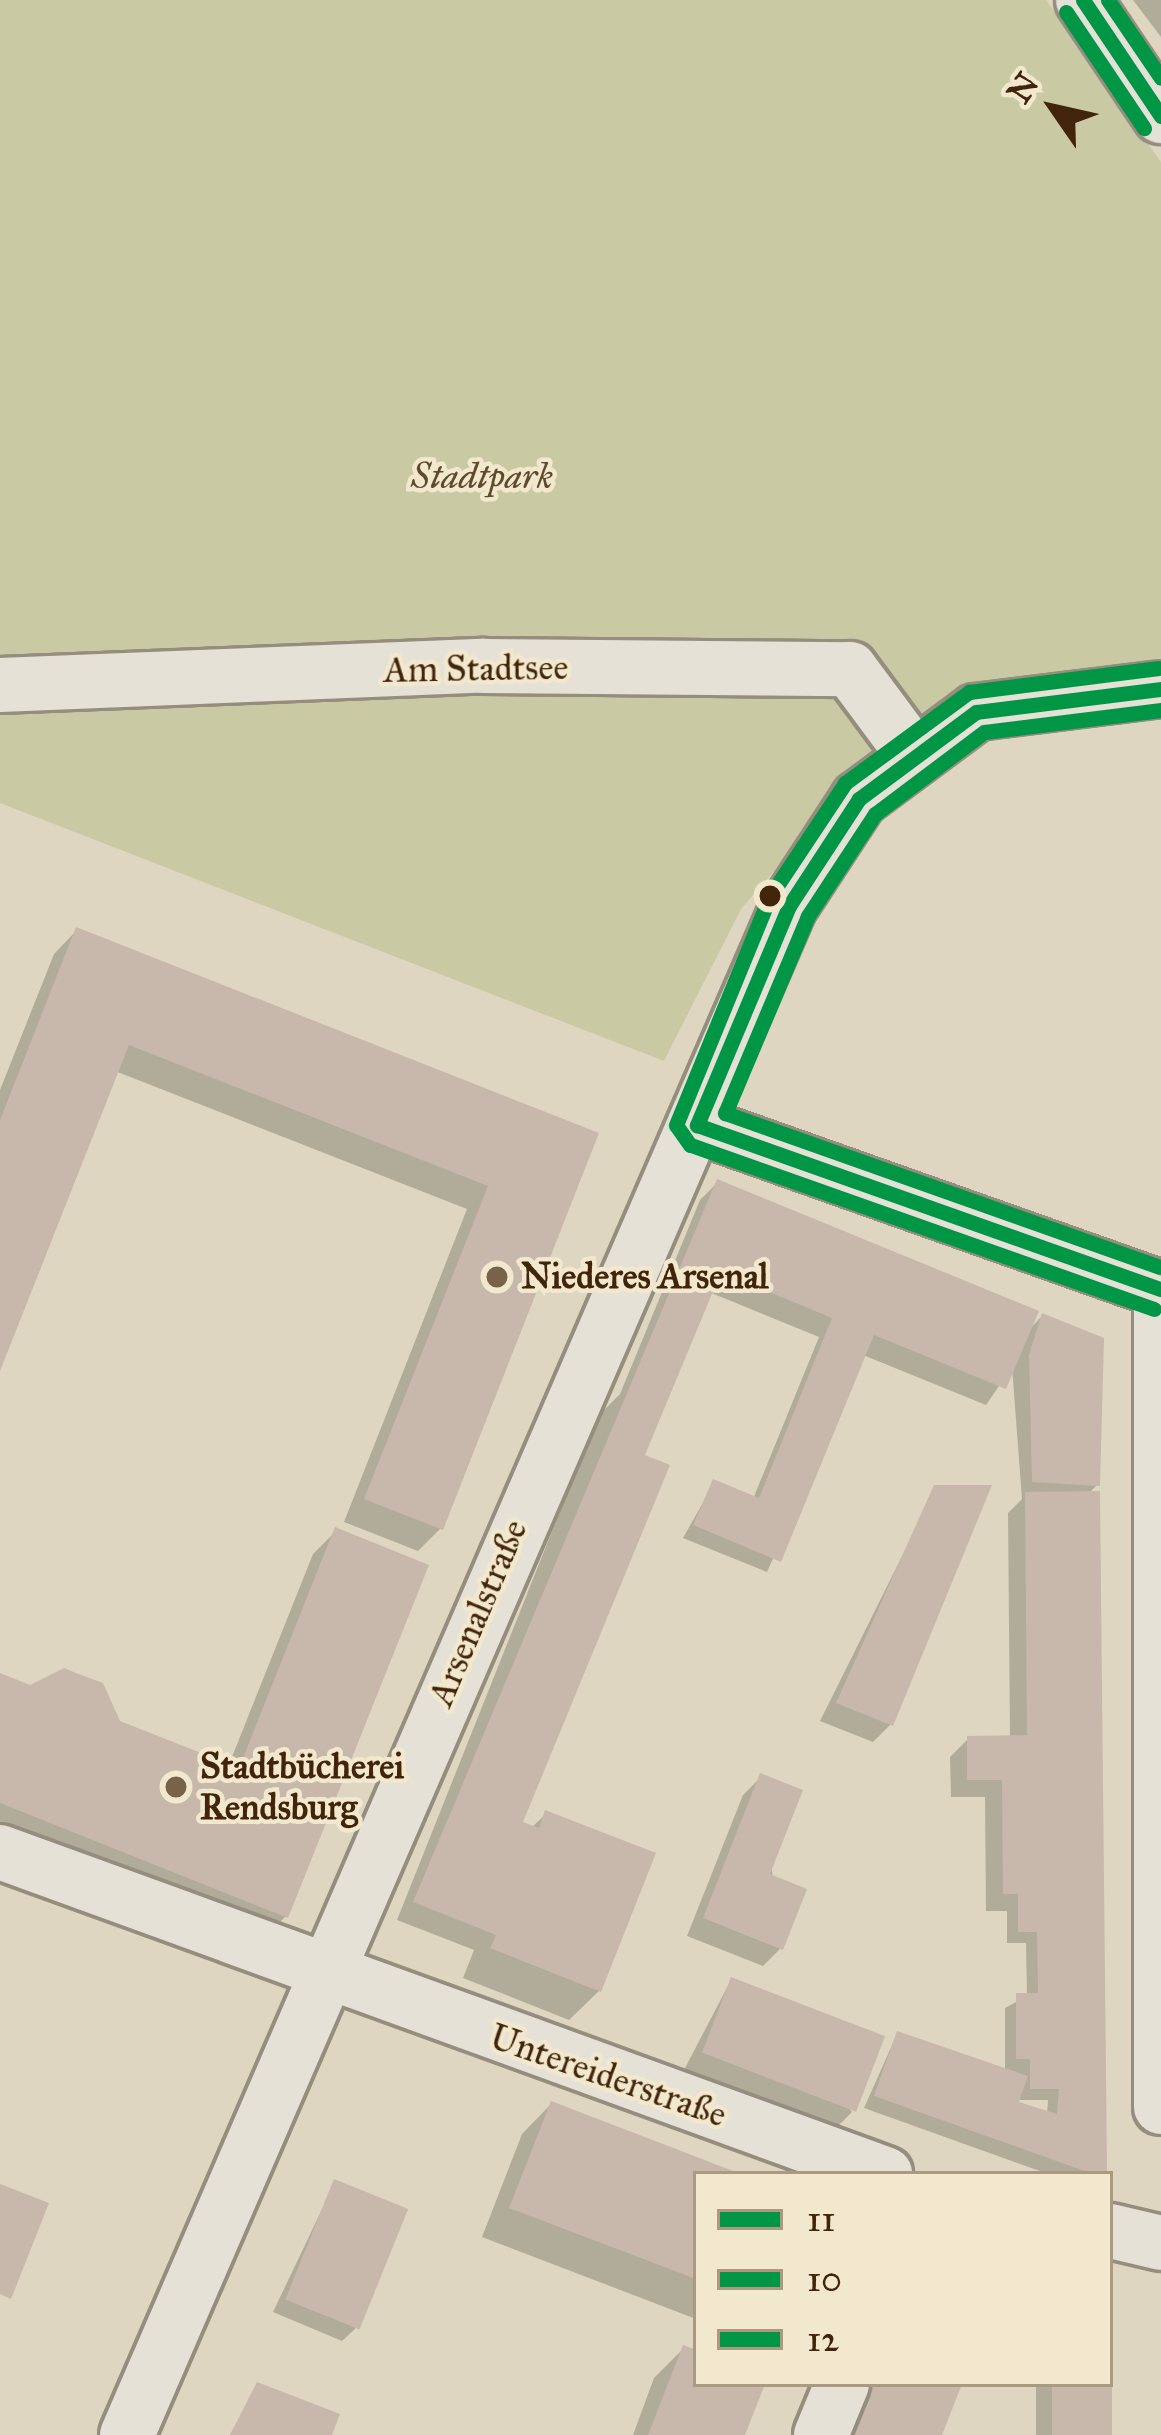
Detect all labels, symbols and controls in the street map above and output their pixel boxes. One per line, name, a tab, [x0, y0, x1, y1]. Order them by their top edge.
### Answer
north arrow	[993, 48, 1113, 168]
text: N	[999, 65, 1048, 111]
park label: Stadtpark	[411, 455, 553, 499]
street label: Am Stadtsee	[383, 646, 569, 692]
unlabelled marker	[759, 885, 781, 907]
place label: Niederes Arsenal	[521, 1255, 769, 1299]
marker: Niederes Arsenal	[484, 1264, 510, 1290]
street label: Arsenalstraße	[419, 1513, 537, 1713]
place label: Stadtbücherei Rendsburg	[200, 1744, 404, 1829]
marker: Stadtbücherei Rendsburg	[163, 1774, 189, 1800]
street label: Untereiderstraße	[484, 2015, 732, 2137]
legend	[693, 2171, 1113, 2387]
text: 11	[807, 2197, 835, 2241]
text: 10	[807, 2257, 842, 2301]
text: 12	[807, 2317, 839, 2361]

